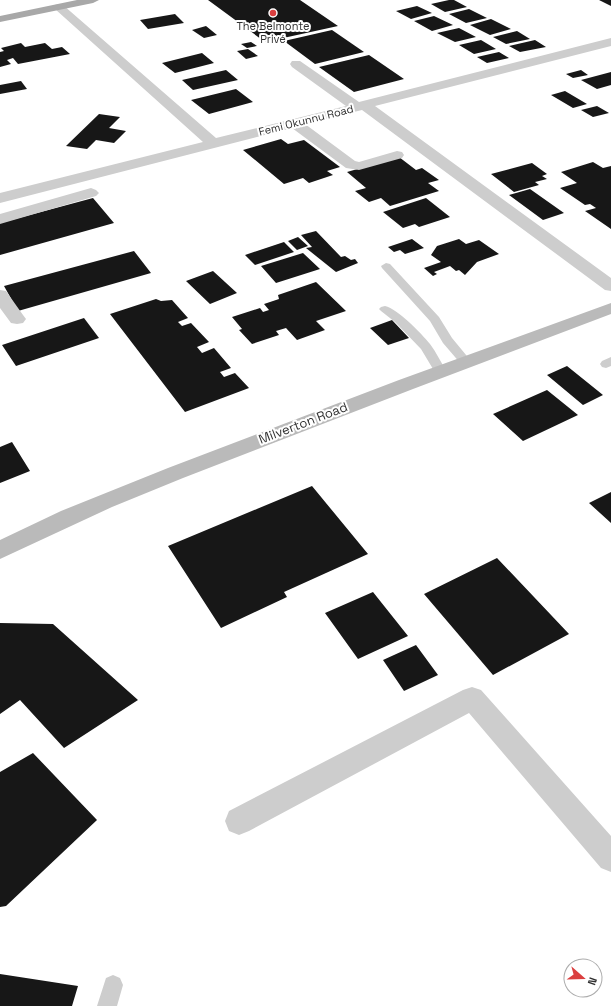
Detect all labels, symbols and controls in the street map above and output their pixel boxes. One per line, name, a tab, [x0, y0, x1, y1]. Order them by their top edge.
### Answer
marker: The Belmonte Privé	[268, 8, 278, 18]
place label: The Belmonte Privé	[236, 19, 310, 46]
street label: Femi Okunnu Road	[257, 101, 355, 139]
street label: Milverton Road	[256, 398, 350, 448]
north arrow	[563, 958, 603, 998]
text: N	[585, 976, 600, 987]

